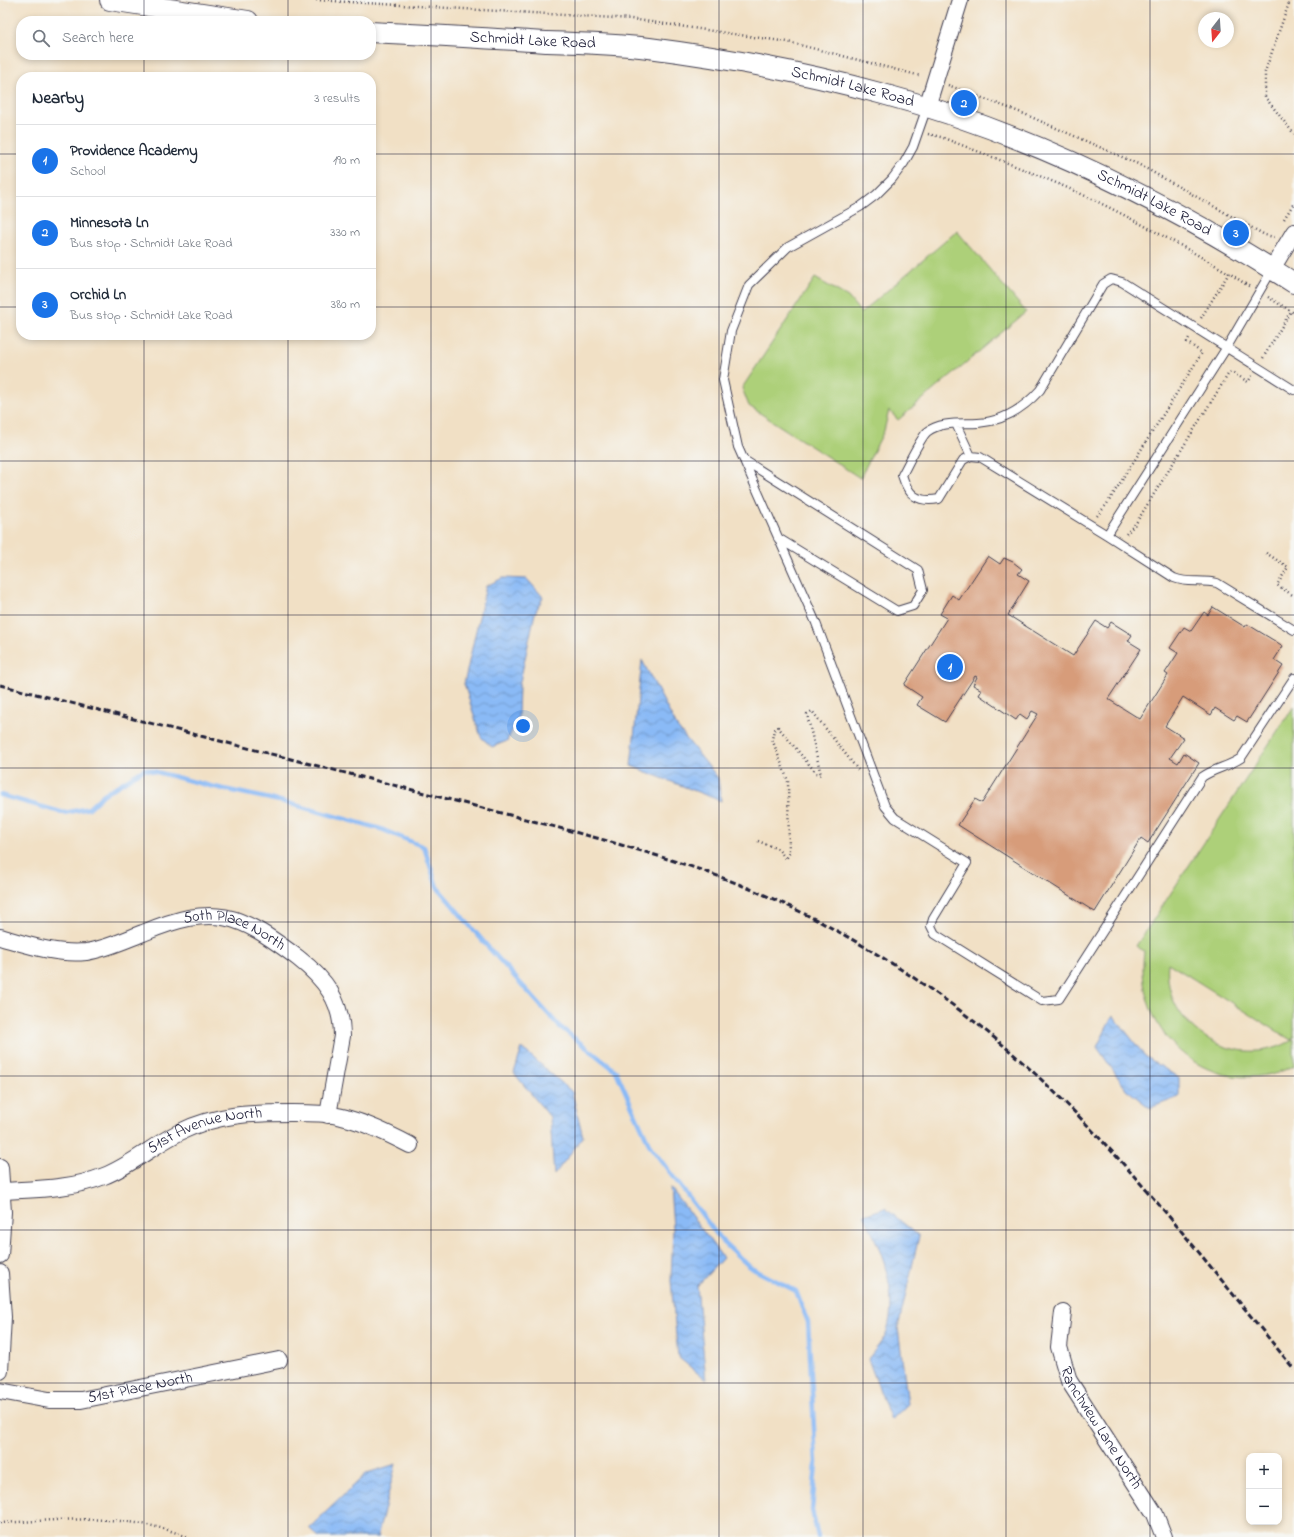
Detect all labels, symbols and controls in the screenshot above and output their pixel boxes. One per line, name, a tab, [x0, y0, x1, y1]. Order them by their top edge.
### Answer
north arrow	[1198, 12, 1234, 48]
search box	[16, 16, 376, 60]
street label: Schmidt Lake Road	[469, 25, 596, 56]
icon: search	[30, 27, 52, 49]
text: Search here	[62, 27, 134, 49]
street label: Schmidt Lake Road	[789, 60, 917, 114]
text: Nearby	[32, 86, 84, 111]
pin: 2	[951, 88, 977, 118]
text: 3 results	[314, 89, 360, 108]
text: Providence Academy	[70, 140, 198, 162]
text: 1	[43, 151, 47, 170]
text: 190 m	[333, 151, 360, 170]
text: School	[70, 162, 106, 181]
street label: Schmidt Lake Road	[1093, 163, 1216, 243]
text: Minnesota Ln	[70, 212, 149, 234]
pin: 3	[1223, 218, 1249, 248]
text: 2	[42, 223, 48, 242]
text: 330 m	[330, 223, 360, 242]
text: Bus stop · Schmidt Lake Road	[70, 234, 233, 253]
text: Orchid Ln	[70, 284, 126, 306]
text: 3	[42, 295, 48, 314]
text: 380 m	[331, 295, 360, 314]
text: Bus stop · Schmidt Lake Road	[70, 306, 233, 325]
pin: 1	[937, 652, 963, 682]
your location	[513, 716, 533, 736]
street label: 50th Place North	[181, 904, 290, 957]
street label: 51st Avenue North	[143, 1101, 263, 1160]
street label: Ranchview Lane North	[1053, 1364, 1148, 1494]
street label: 51st Place North	[85, 1366, 195, 1410]
map controls	[1246, 1453, 1282, 1525]
button: +	[1246, 1453, 1282, 1489]
button: −	[1246, 1489, 1282, 1525]

